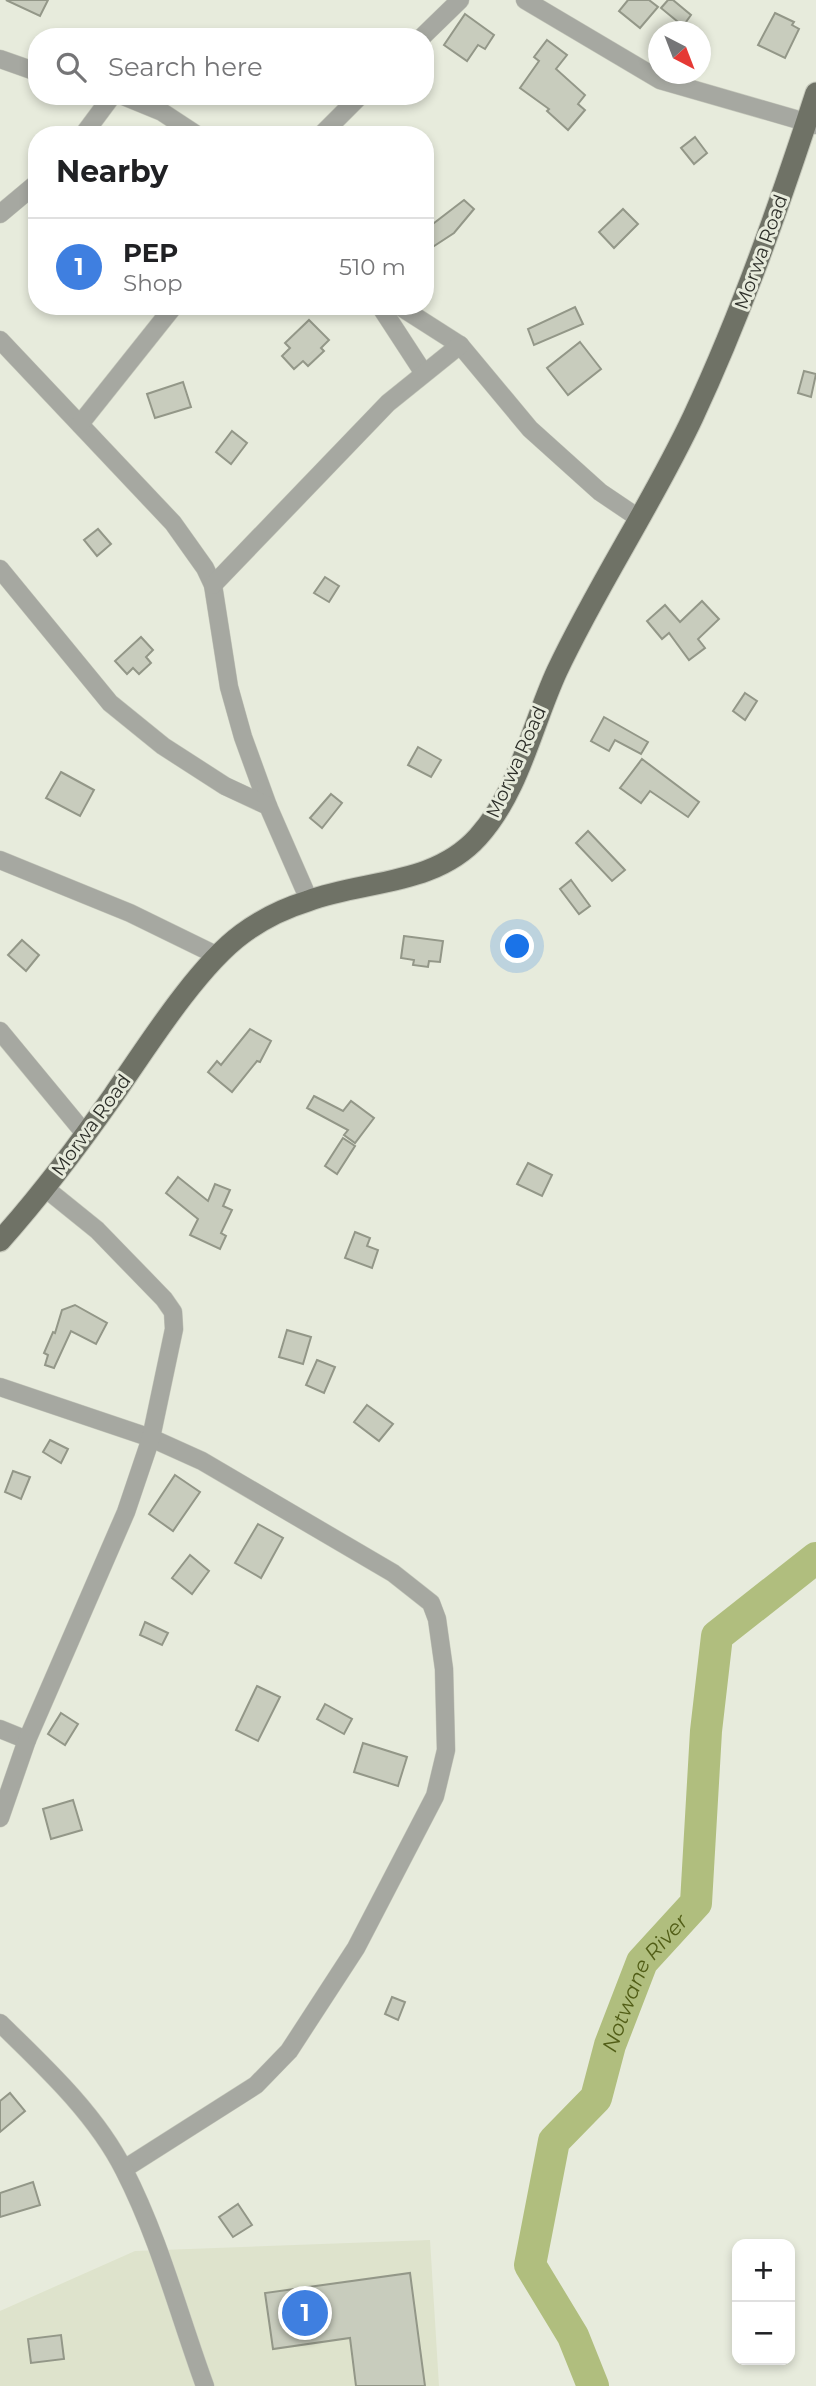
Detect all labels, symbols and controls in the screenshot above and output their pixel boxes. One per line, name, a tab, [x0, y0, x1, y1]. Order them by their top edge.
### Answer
north arrow	[648, 21, 711, 84]
search box	[28, 28, 434, 105]
icon: search	[52, 48, 90, 86]
text: Search here	[108, 51, 263, 83]
text: Nearby	[56, 153, 168, 190]
street label: Morwa Road	[730, 192, 792, 312]
text: PEP	[123, 237, 178, 269]
text: 1	[74, 253, 84, 281]
text: 510 m	[339, 253, 406, 281]
text: Shop	[123, 269, 183, 297]
street label: Morwa Road	[481, 702, 551, 822]
your location	[500, 929, 534, 963]
street label: Morwa Road	[46, 1070, 136, 1180]
water label: Notwane River	[596, 1908, 693, 2055]
map controls	[732, 2239, 795, 2365]
button: +	[732, 2239, 795, 2302]
pin: 1	[282, 2287, 328, 2339]
button: −	[732, 2302, 795, 2365]

